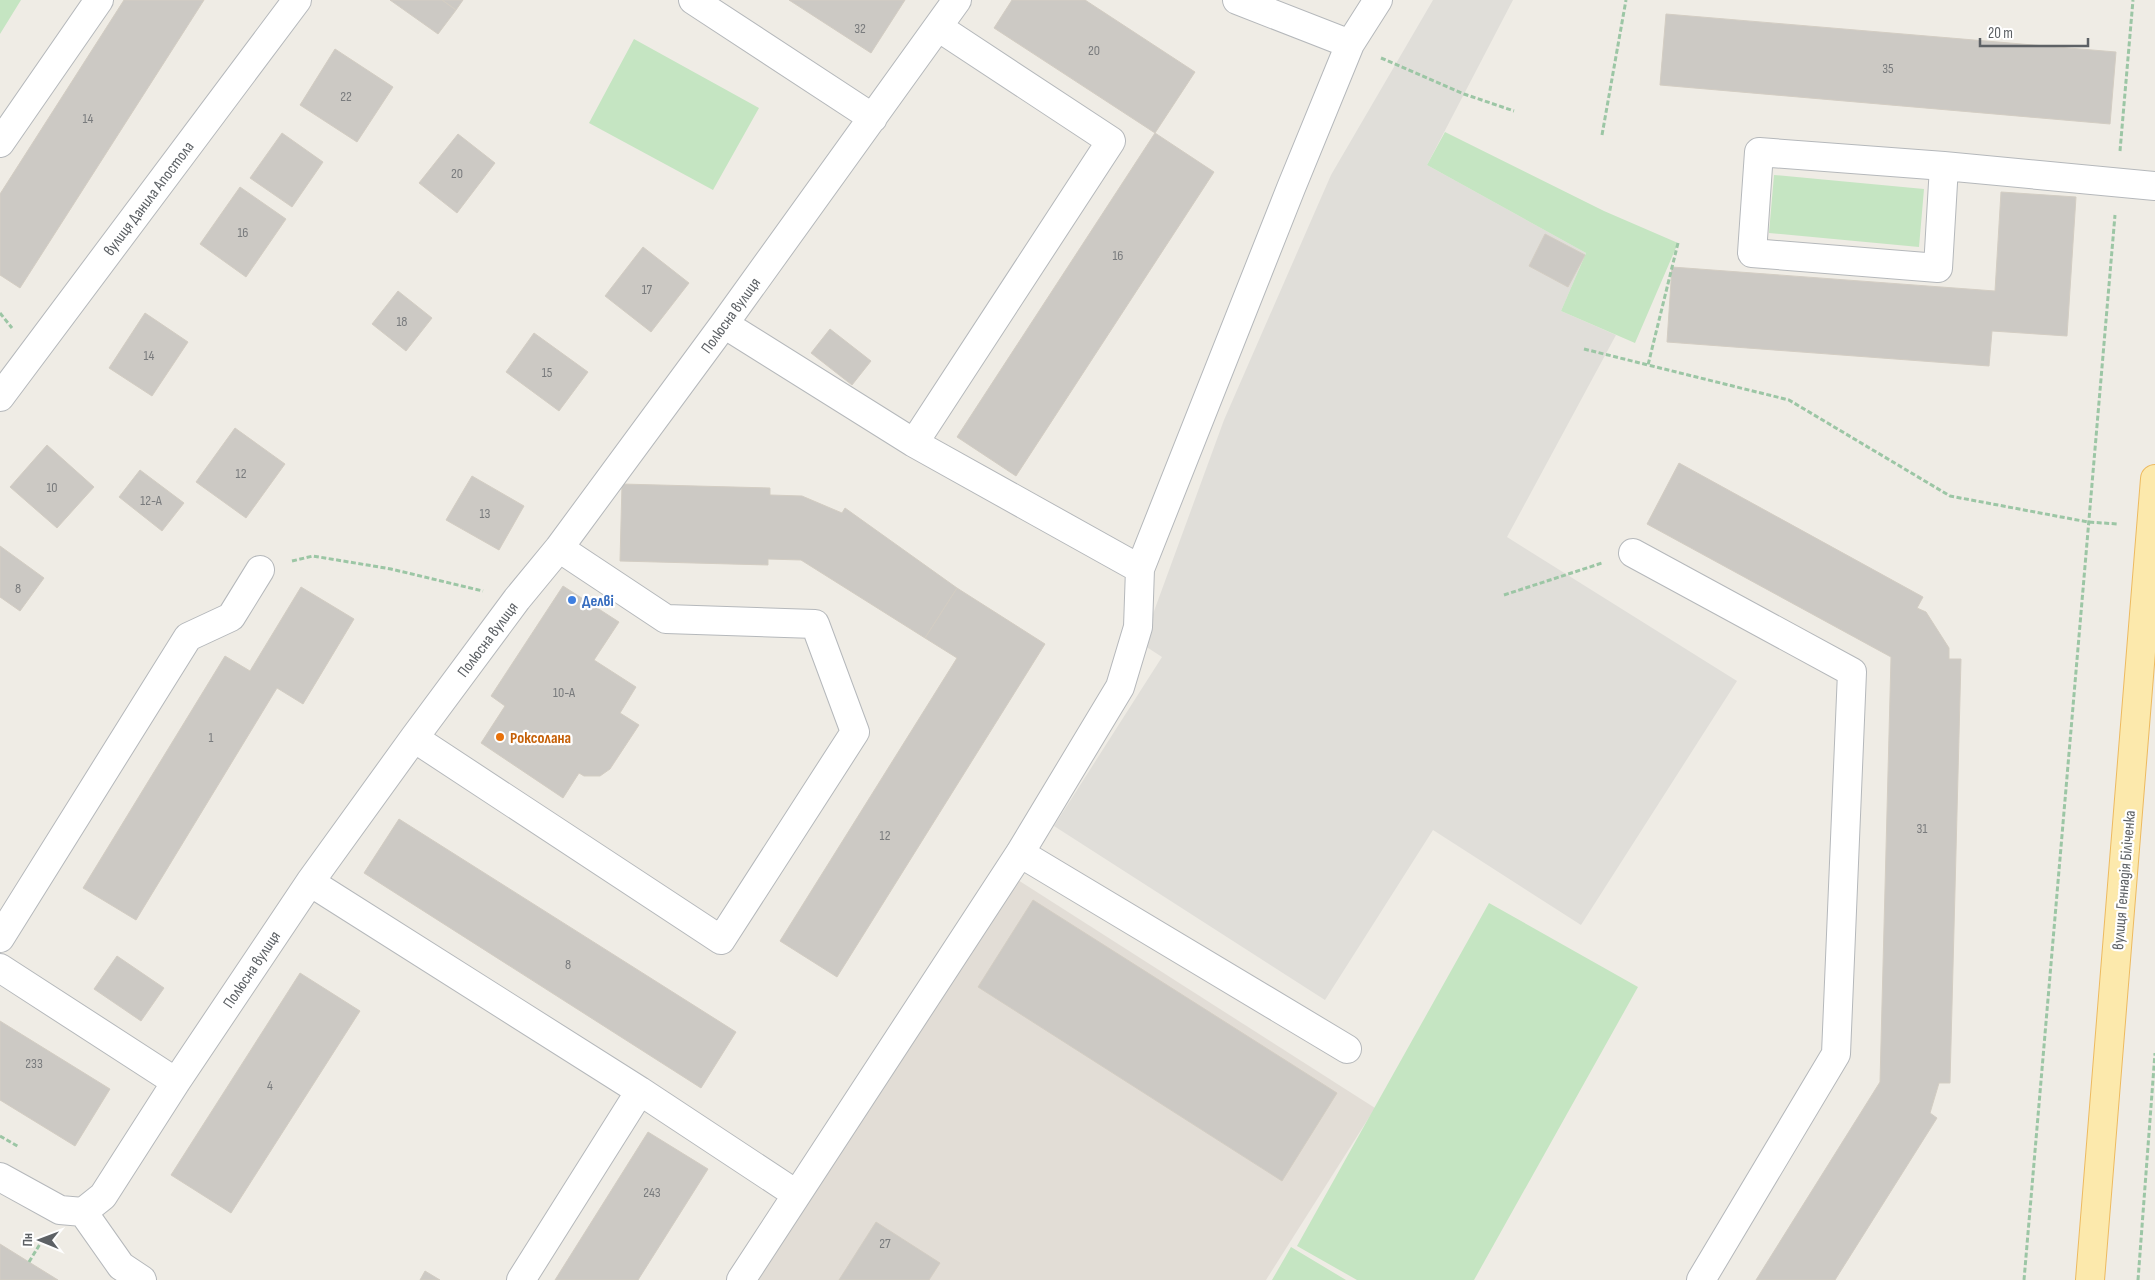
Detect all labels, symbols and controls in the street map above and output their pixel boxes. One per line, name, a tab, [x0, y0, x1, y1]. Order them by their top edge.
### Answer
scale bar	[1980, 15, 2088, 47]
house number: 32	[854, 20, 866, 37]
text: 20 m	[1988, 24, 2013, 43]
house number: 20	[1088, 42, 1100, 59]
house number: 35	[1882, 60, 1894, 77]
house number: 22	[340, 88, 352, 105]
house number: 14	[83, 110, 94, 127]
street label: вулиця Данила Апостола	[100, 138, 198, 260]
house number: 20	[451, 165, 463, 182]
house number: 16	[237, 224, 249, 241]
house number: 16	[1112, 247, 1124, 264]
street label: Полюсна вулиця	[697, 274, 765, 358]
house number: 17	[642, 281, 653, 298]
house number: 18	[396, 313, 408, 330]
house number: 14	[144, 347, 155, 364]
house number: 15	[542, 364, 553, 381]
house number: 12	[236, 465, 247, 482]
house number: 10	[46, 479, 58, 496]
house number: 12-А	[140, 492, 163, 509]
house number: 13	[480, 505, 491, 522]
house number: 8	[15, 580, 21, 597]
place label: Делві	[582, 592, 614, 611]
marker: Делві	[566, 594, 578, 606]
street label: Полюсна вулиця	[454, 599, 523, 681]
house number: 10-А	[553, 684, 576, 701]
house number: 1	[209, 729, 214, 746]
place label: Роксолана	[510, 729, 571, 748]
marker: Роксолана	[494, 731, 506, 743]
street label: вулиця Геннадія Біліченка	[2109, 810, 2140, 951]
house number: 31	[1917, 820, 1927, 837]
house number: 12	[880, 827, 891, 844]
street label: Полюсна вулиця	[219, 928, 285, 1012]
house number: 8	[565, 956, 571, 973]
house number: 233	[25, 1055, 43, 1072]
house number: 4	[267, 1077, 273, 1094]
house number: 243	[643, 1184, 661, 1201]
north arrow	[15, 1215, 65, 1265]
text: Пн	[19, 1233, 36, 1247]
house number: 27	[879, 1235, 891, 1252]

